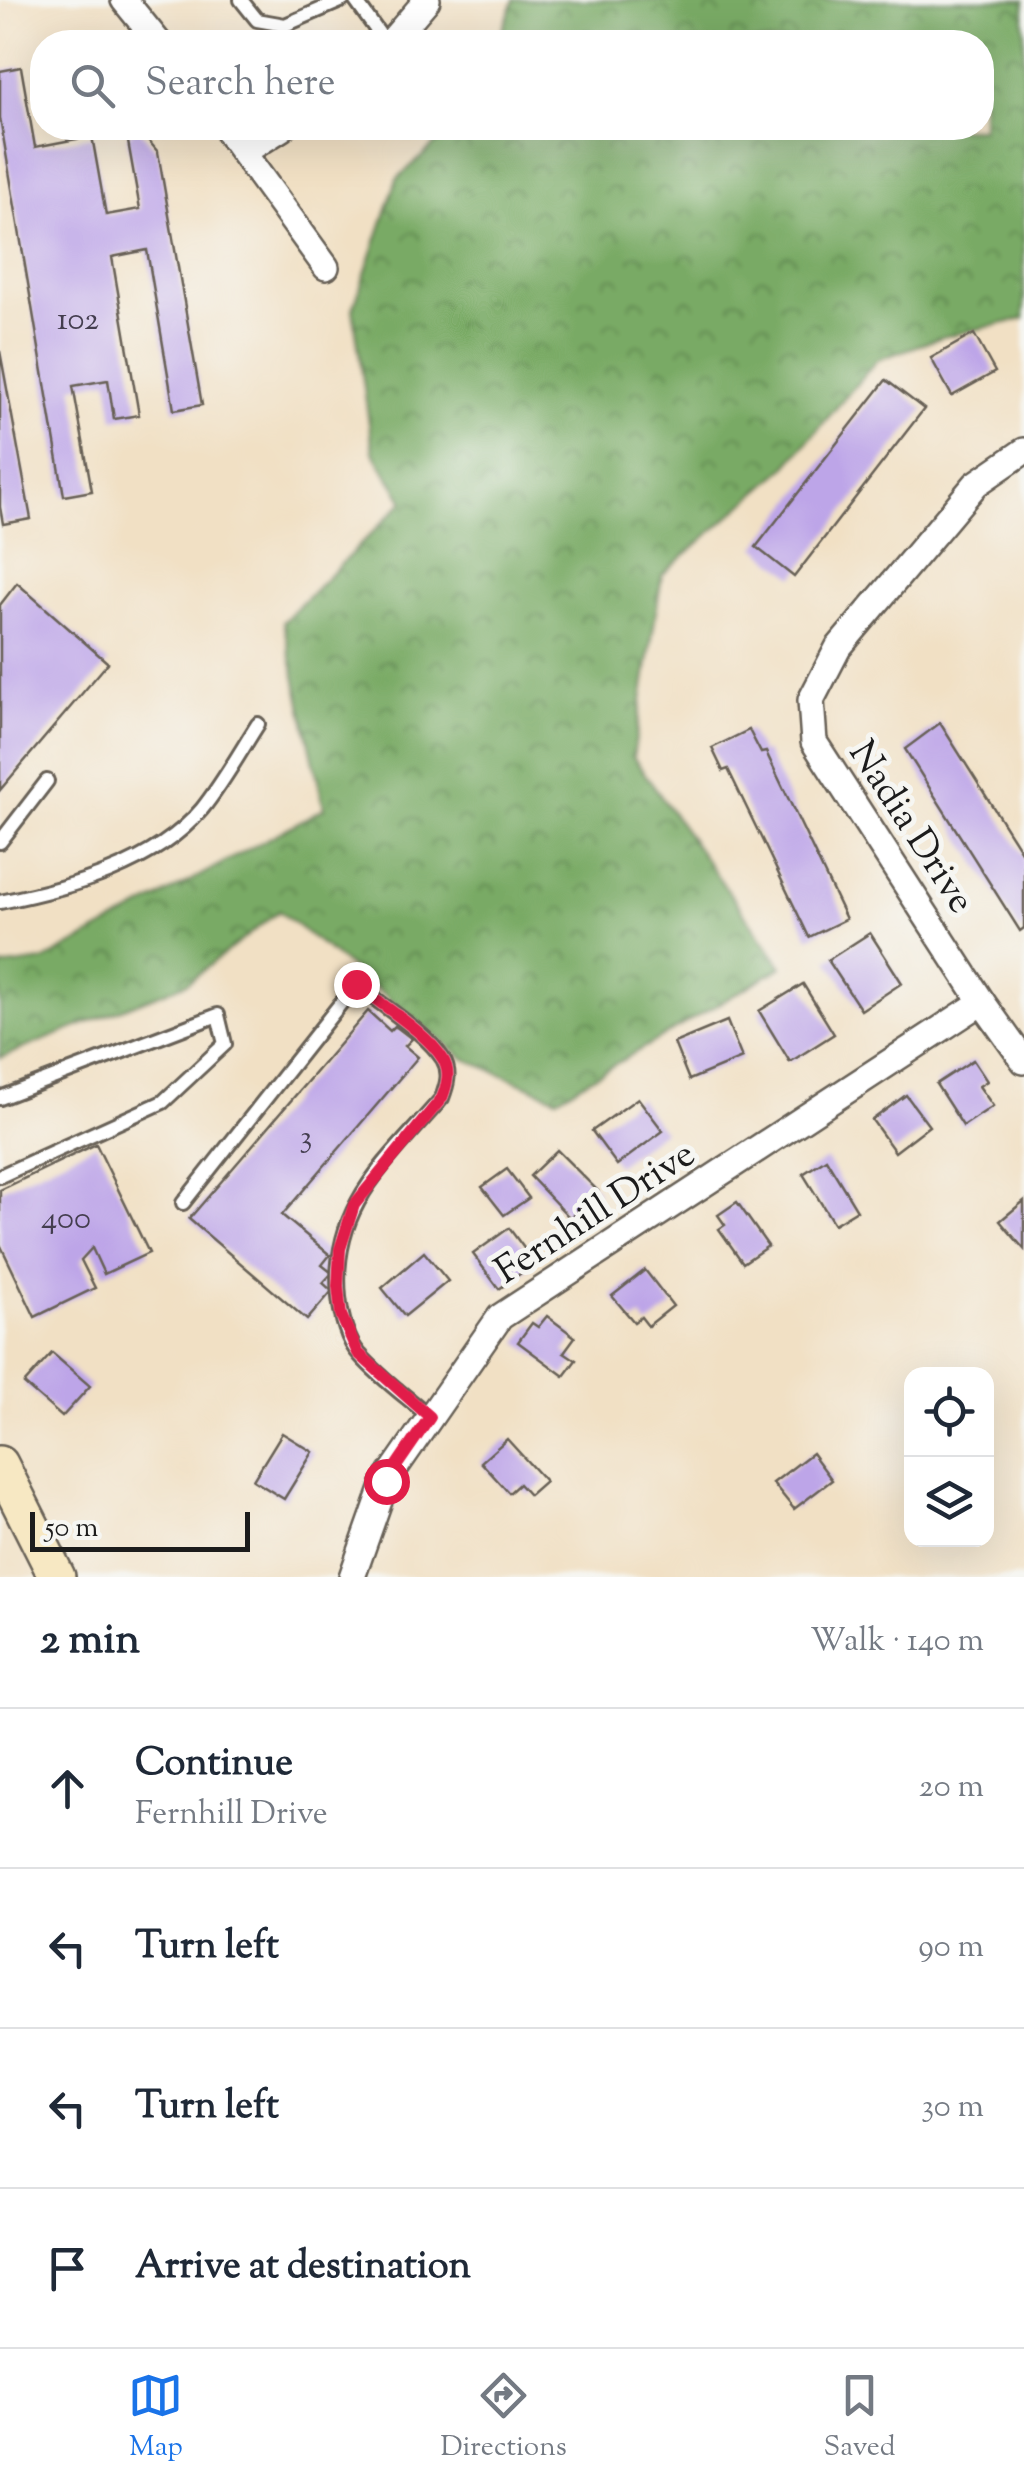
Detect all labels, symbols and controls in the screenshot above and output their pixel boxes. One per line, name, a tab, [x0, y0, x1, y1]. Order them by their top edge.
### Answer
search box	[30, 30, 994, 140]
icon: search	[65, 58, 120, 113]
text: Search here	[145, 58, 336, 112]
house number: 102	[57, 298, 99, 344]
street label: Nadia Drive	[834, 731, 986, 925]
route end	[334, 962, 380, 1008]
house number: 3	[300, 1116, 312, 1162]
street label: Fernhill Drive	[486, 1129, 707, 1299]
house number: 400	[41, 1197, 91, 1243]
map controls	[904, 1367, 994, 1547]
button: locate	[904, 1367, 994, 1457]
button: layers	[904, 1457, 994, 1547]
route start	[364, 1459, 410, 1505]
scale bar	[30, 1507, 250, 1552]
text: 50 m	[45, 1509, 99, 1549]
text: 2 min	[40, 1612, 140, 1672]
text: Walk · 140 m	[810, 1619, 984, 1665]
text: Continue	[135, 1738, 293, 1792]
icon: ahead	[40, 1761, 95, 1816]
text: 20 m	[919, 1765, 984, 1811]
text: Fernhill Drive	[135, 1792, 328, 1838]
icon: left	[40, 1921, 95, 1976]
text: Turn left	[135, 1921, 279, 1975]
text: 90 m	[918, 1925, 984, 1971]
icon: left	[40, 2081, 95, 2136]
text: Turn left	[135, 2081, 279, 2135]
text: 30 m	[921, 2085, 984, 2131]
icon: arrive	[40, 2241, 95, 2296]
text: Arrive at destination	[135, 2241, 471, 2295]
tab: Map	[128, 2368, 183, 2468]
tab: Directions	[440, 2368, 567, 2468]
tab: Saved	[824, 2368, 896, 2468]

